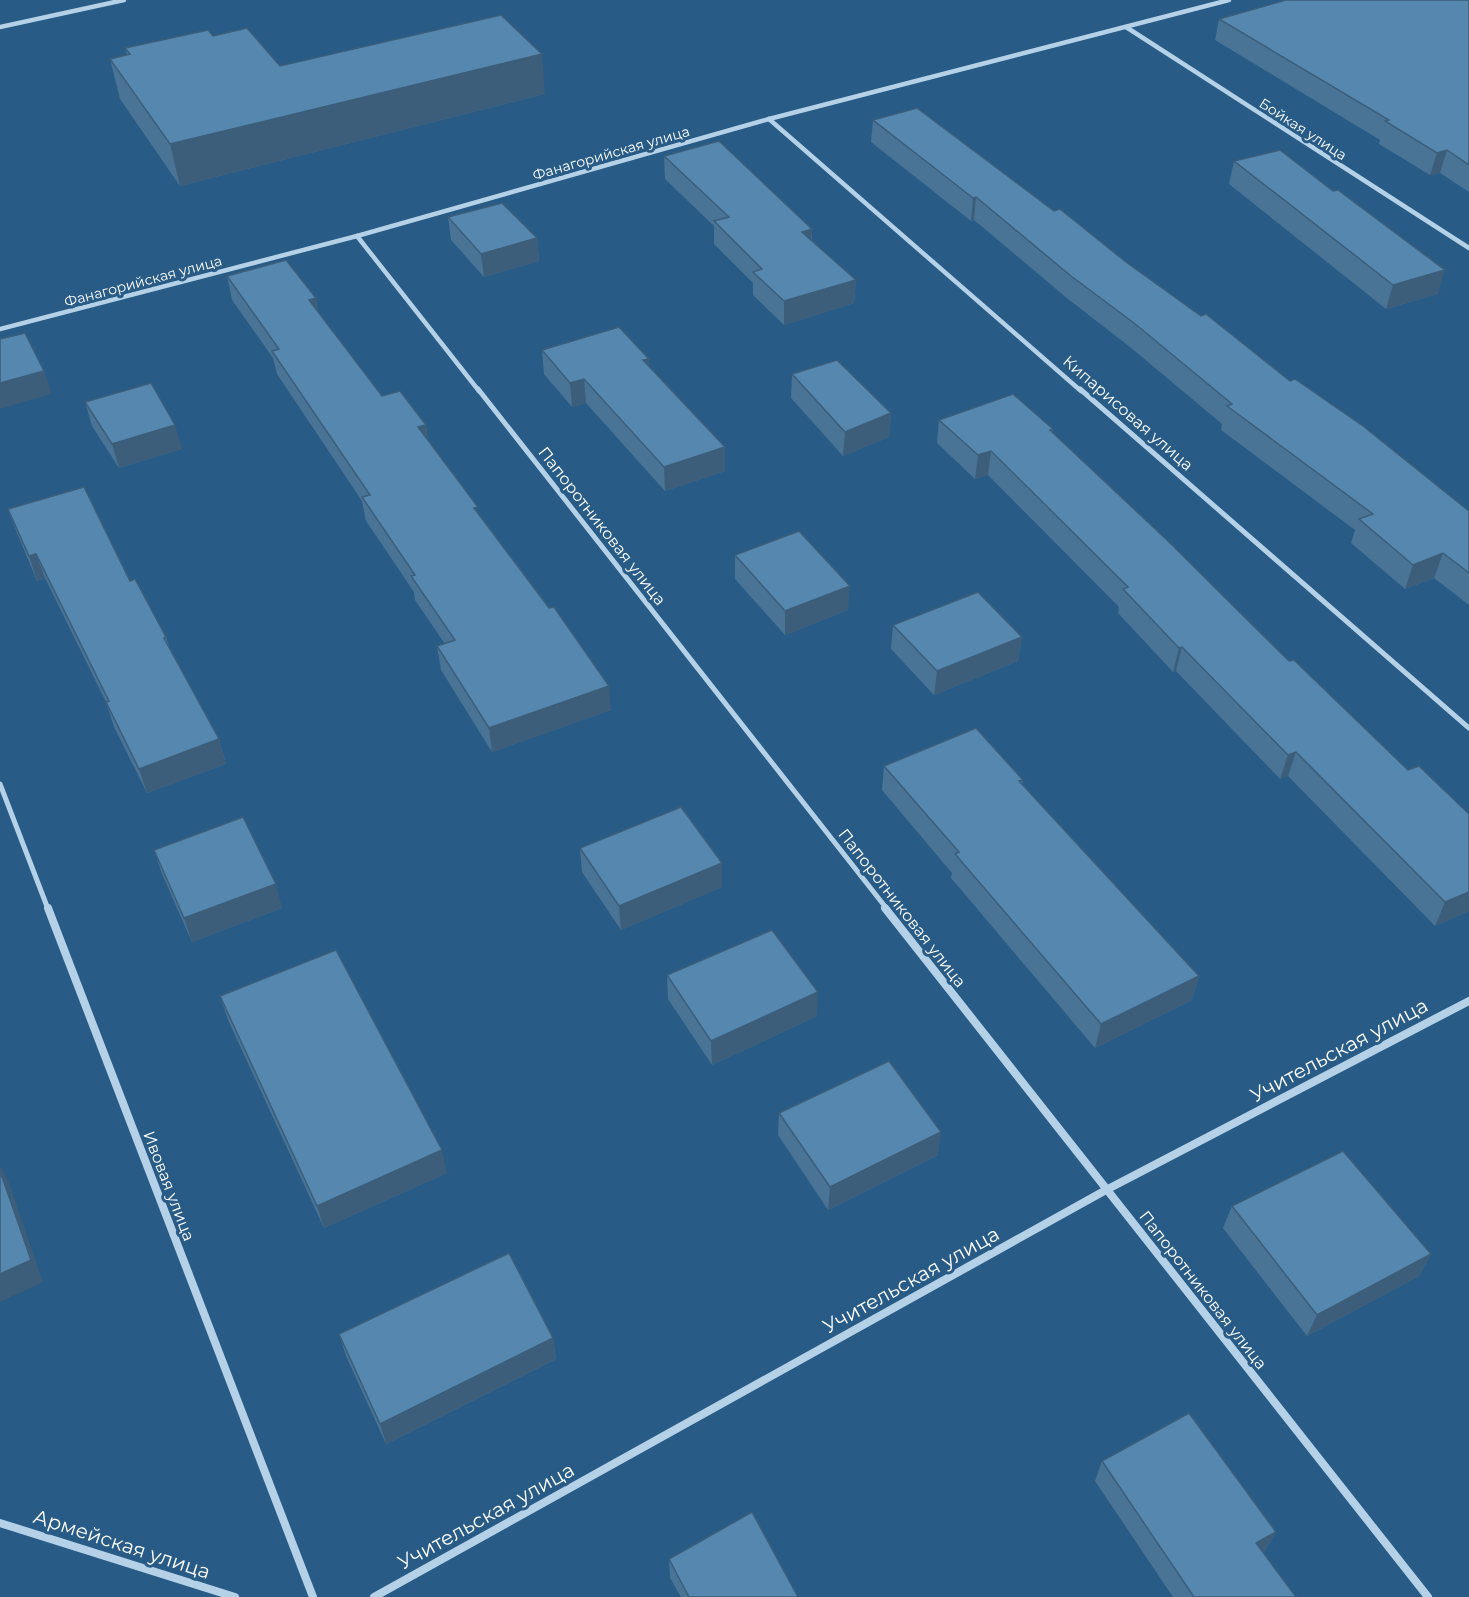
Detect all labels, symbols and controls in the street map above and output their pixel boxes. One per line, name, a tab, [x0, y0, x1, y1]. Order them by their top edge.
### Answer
street label: Бойкая улица	[1256, 94, 1350, 164]
street label: Фанагорийская улица	[530, 122, 692, 184]
street label: Фанагорийская улица	[62, 251, 224, 311]
street label: Кипарисовая улица	[1059, 351, 1197, 475]
street label: Папоротниковая улица	[534, 443, 670, 609]
street label: Папоротниковая улица	[834, 825, 970, 991]
street label: Учительская улица	[1246, 993, 1432, 1107]
street label: Ивовая улица	[139, 1128, 199, 1244]
street label: Папоротниковая улица	[1135, 1207, 1271, 1373]
street label: Учительская улица	[819, 1222, 1003, 1338]
street label: Учительская улица	[394, 1458, 578, 1574]
street label: Армейская улица	[30, 1504, 214, 1584]

